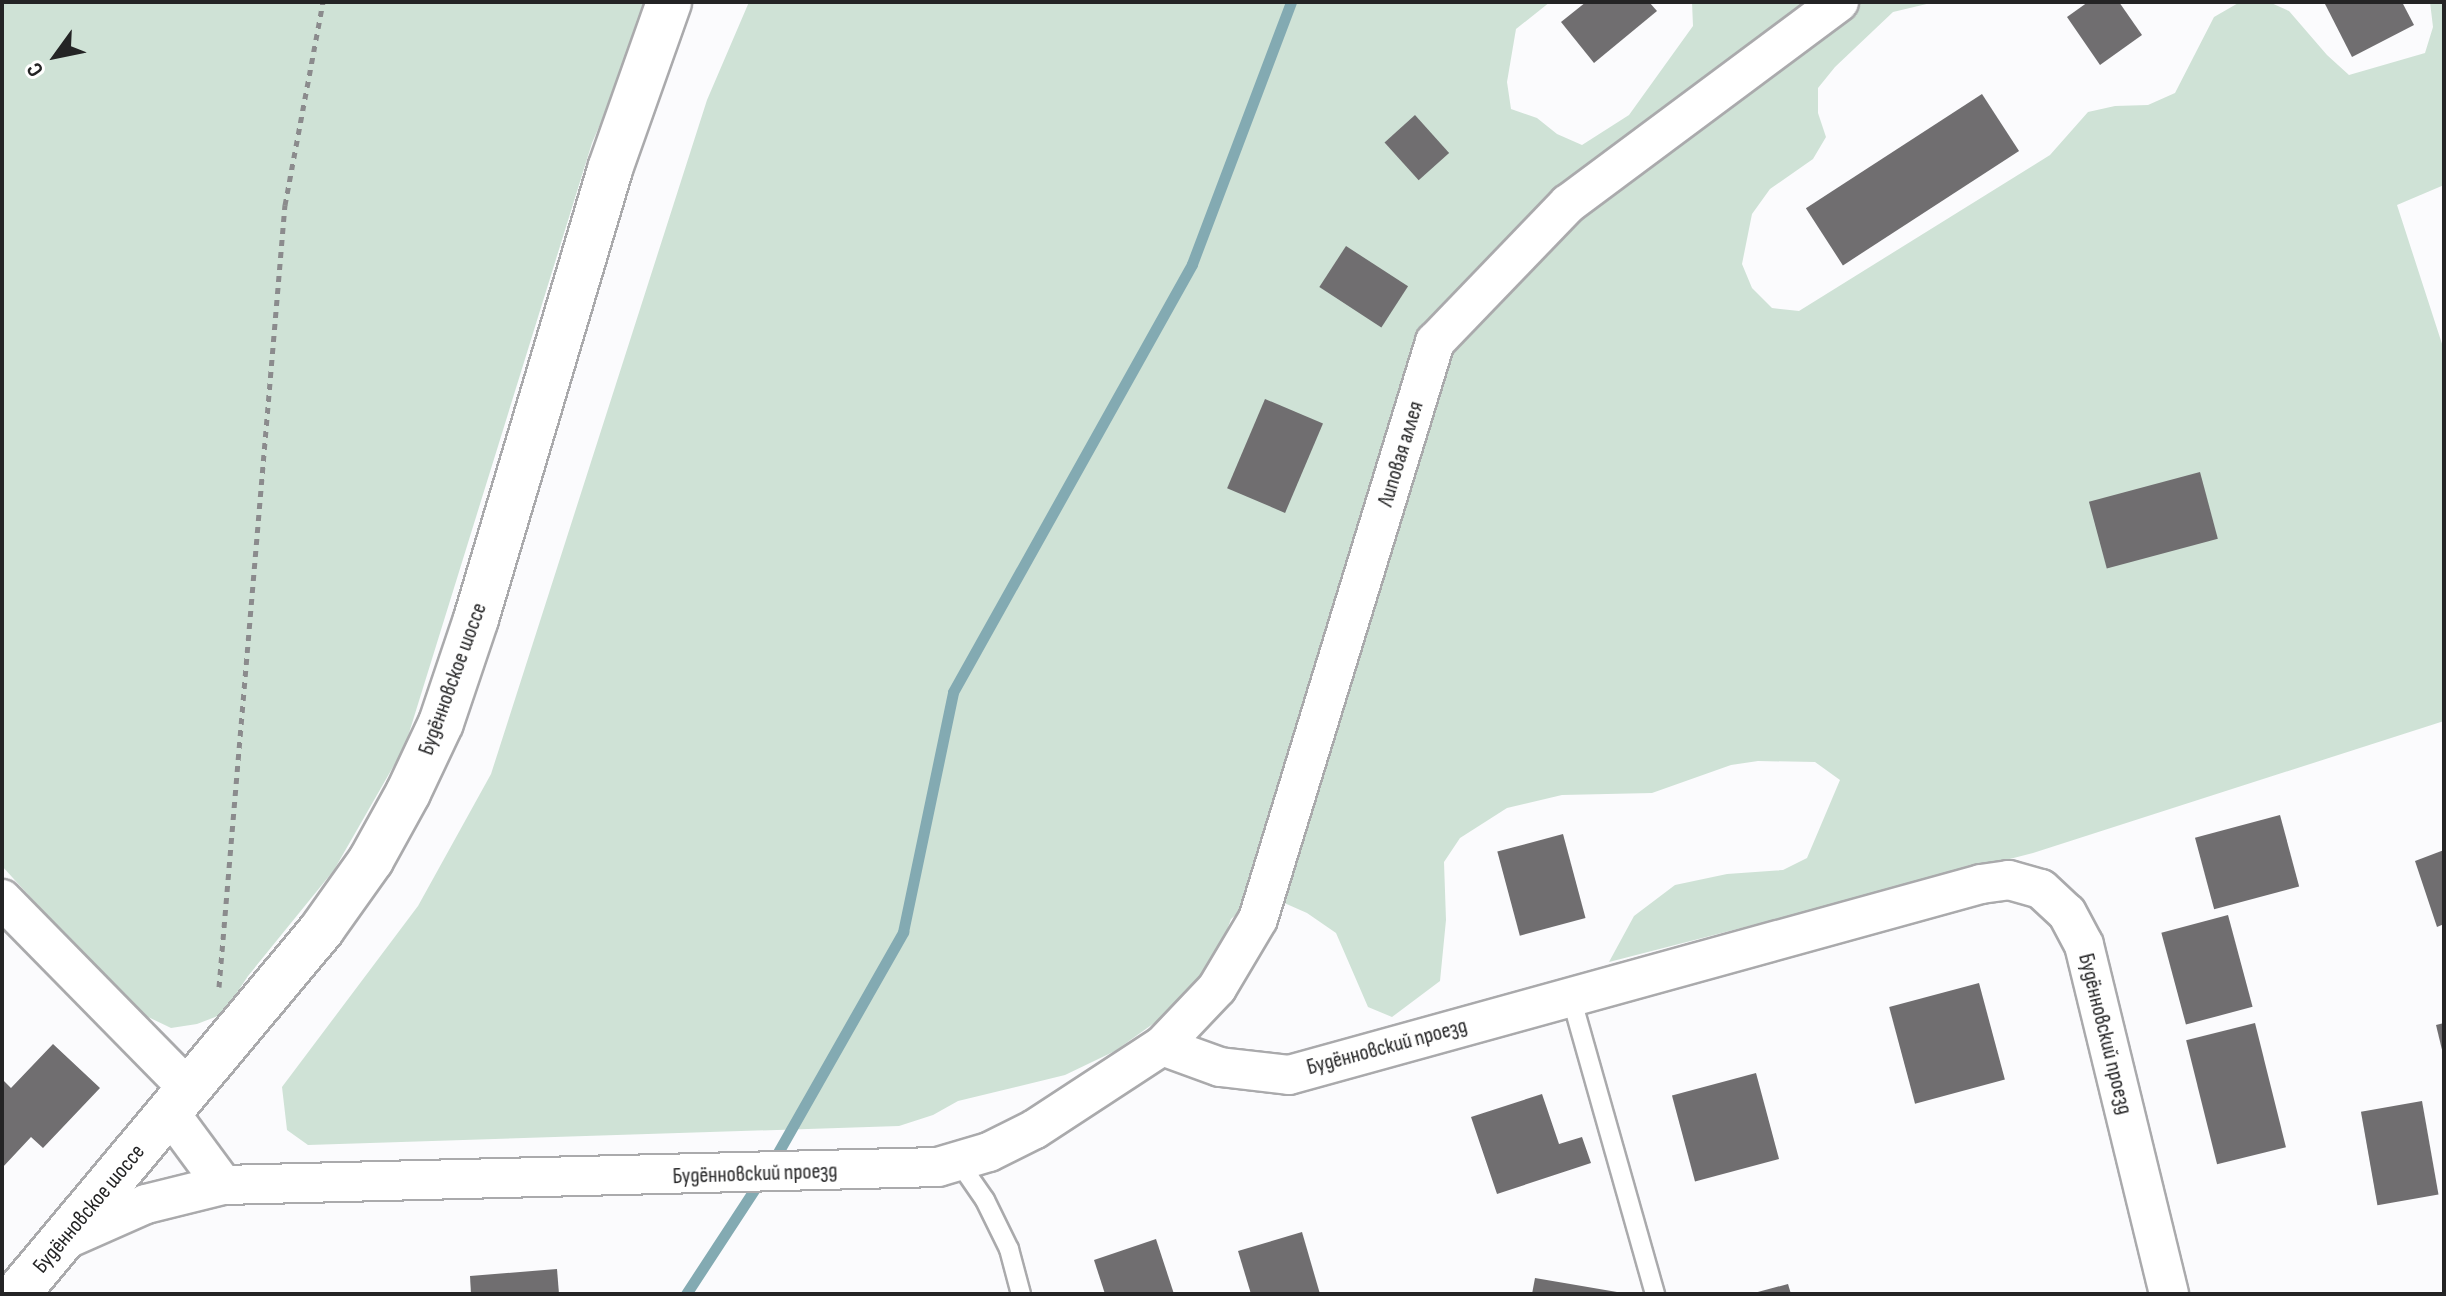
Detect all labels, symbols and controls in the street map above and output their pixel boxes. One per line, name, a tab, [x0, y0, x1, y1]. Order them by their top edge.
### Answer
north arrow	[16, 16, 96, 96]
text: С	[21, 57, 50, 81]
street label: Липовая аллея	[1373, 398, 1429, 510]
street label: Будённовское шоссе	[413, 599, 493, 759]
street label: Будённовский проезд	[2072, 951, 2138, 1117]
street label: Будённовский проезд	[1304, 1013, 1470, 1081]
street label: Будённовское шоссе	[27, 1139, 151, 1279]
street label: Будённовский проезд	[672, 1158, 838, 1190]

